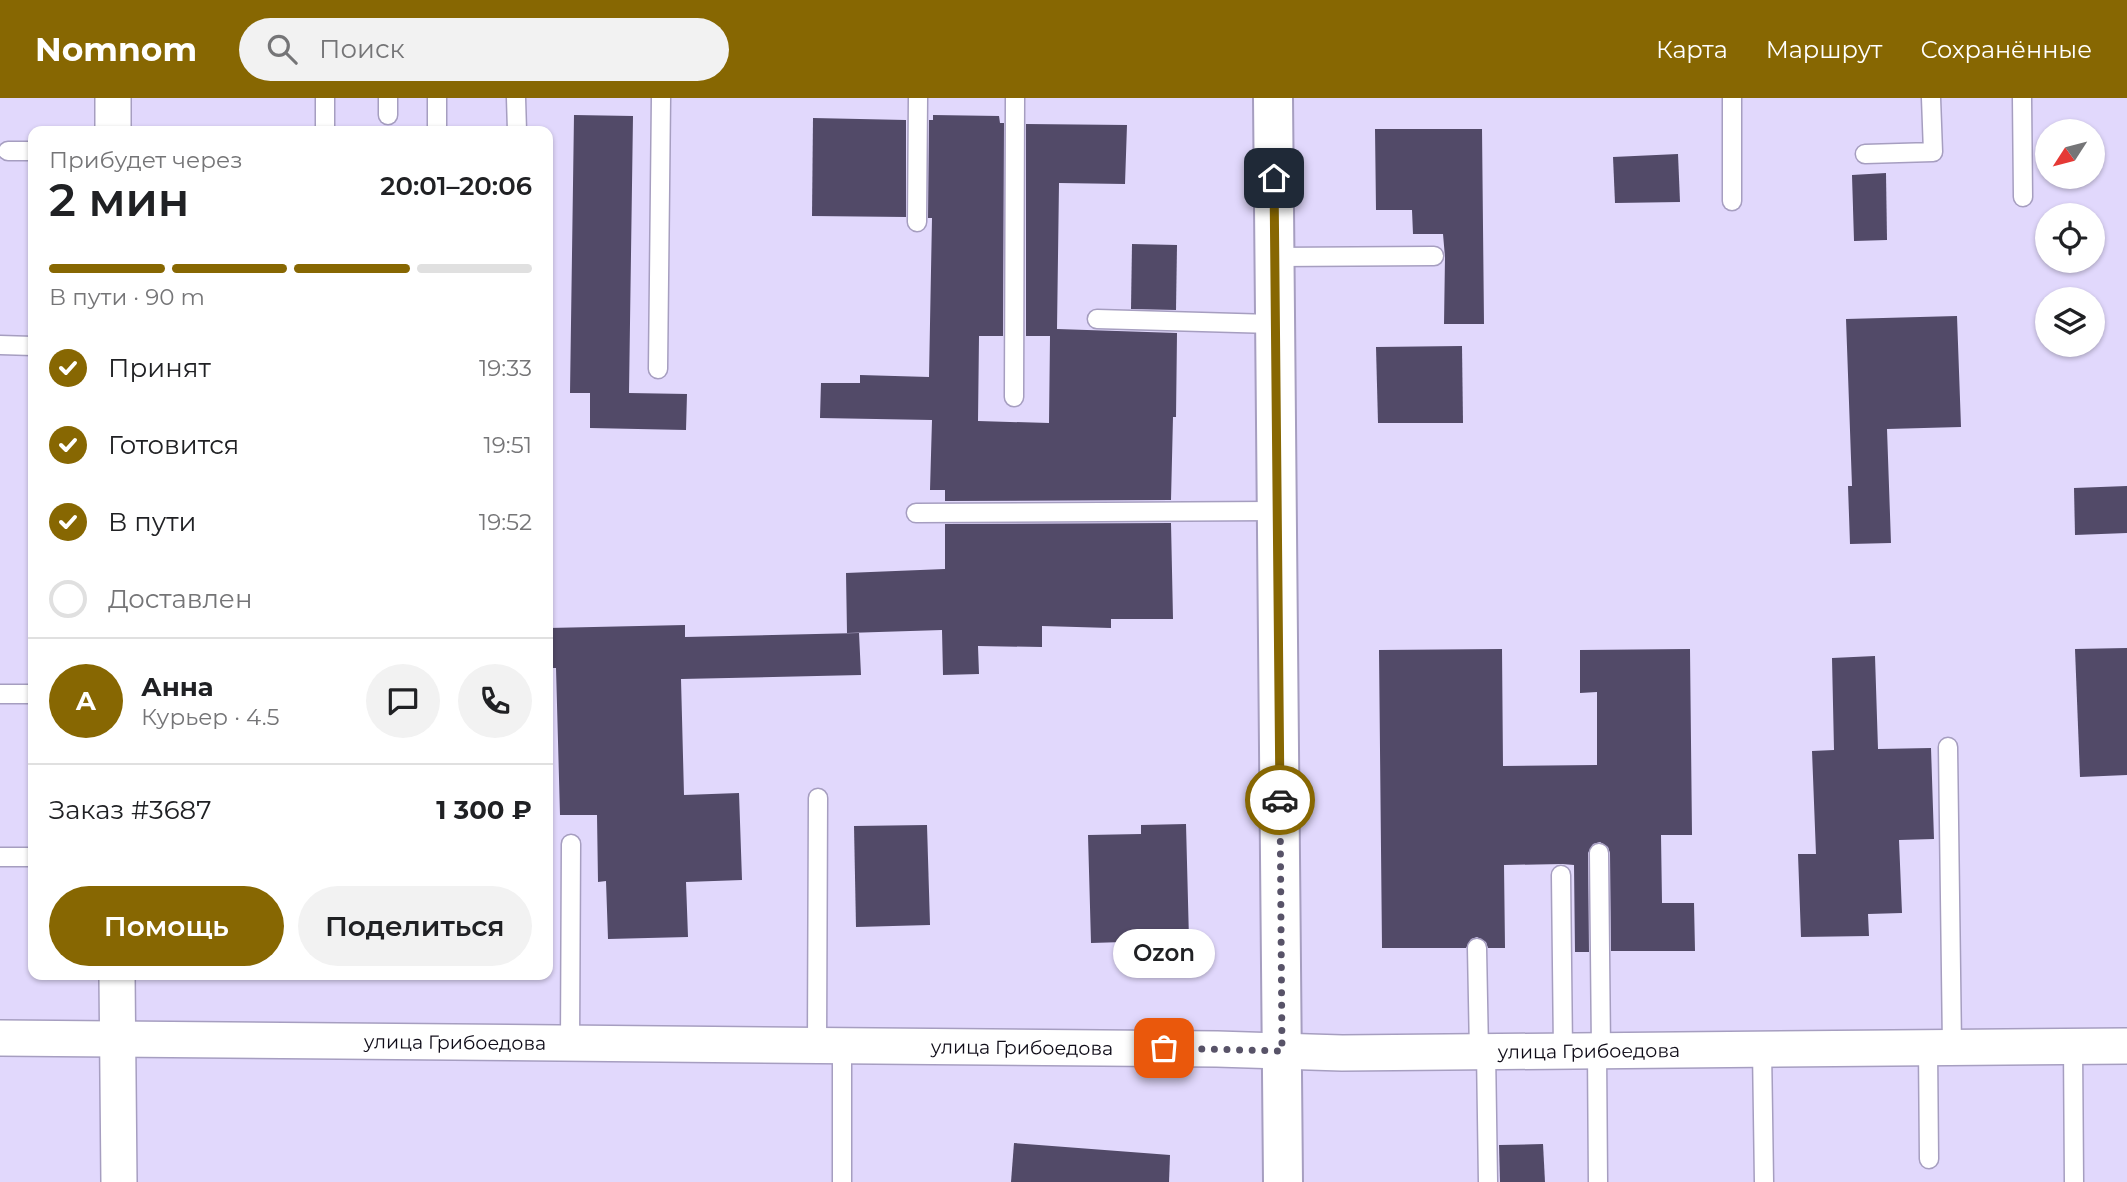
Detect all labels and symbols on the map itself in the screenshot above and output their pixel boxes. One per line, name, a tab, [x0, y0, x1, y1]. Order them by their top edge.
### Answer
north arrow	[2035, 119, 2105, 189]
pin	[1244, 148, 1304, 208]
courier	[1245, 765, 1315, 835]
callout: Ozon	[1113, 929, 1215, 978]
pin	[1134, 1018, 1194, 1078]
street label: улица Грибоедова	[363, 1030, 546, 1054]
street label: улица Грибоедова	[930, 1035, 1113, 1060]
street label: улица Грибоедова	[1497, 1038, 1680, 1063]

